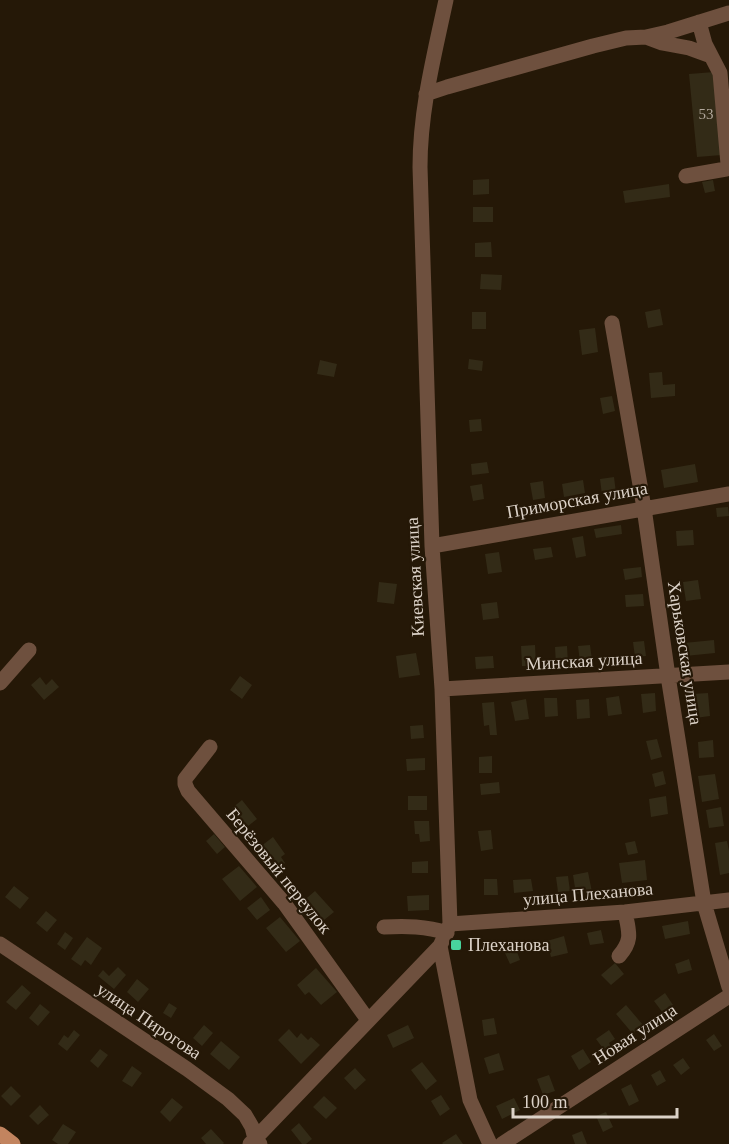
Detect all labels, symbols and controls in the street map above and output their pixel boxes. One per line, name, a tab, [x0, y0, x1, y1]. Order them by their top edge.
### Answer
house number: 53	[699, 106, 714, 122]
street label: Приморская улица	[505, 478, 649, 522]
street label: Киевская улица	[402, 517, 428, 637]
street label: Харьковская улица	[664, 580, 706, 726]
street label: Минская улица	[525, 648, 643, 674]
street label: Берёзовый переулок	[222, 804, 336, 938]
street label: улица Плеханова	[522, 878, 654, 910]
place label: Плеханова	[468, 935, 549, 955]
marker: Плеханова	[449, 938, 463, 952]
street label: улица Пирогова	[93, 979, 205, 1063]
street label: Новая улица	[590, 1000, 680, 1068]
scale bar	[513, 1081, 676, 1119]
text: 100 m	[522, 1092, 568, 1112]

